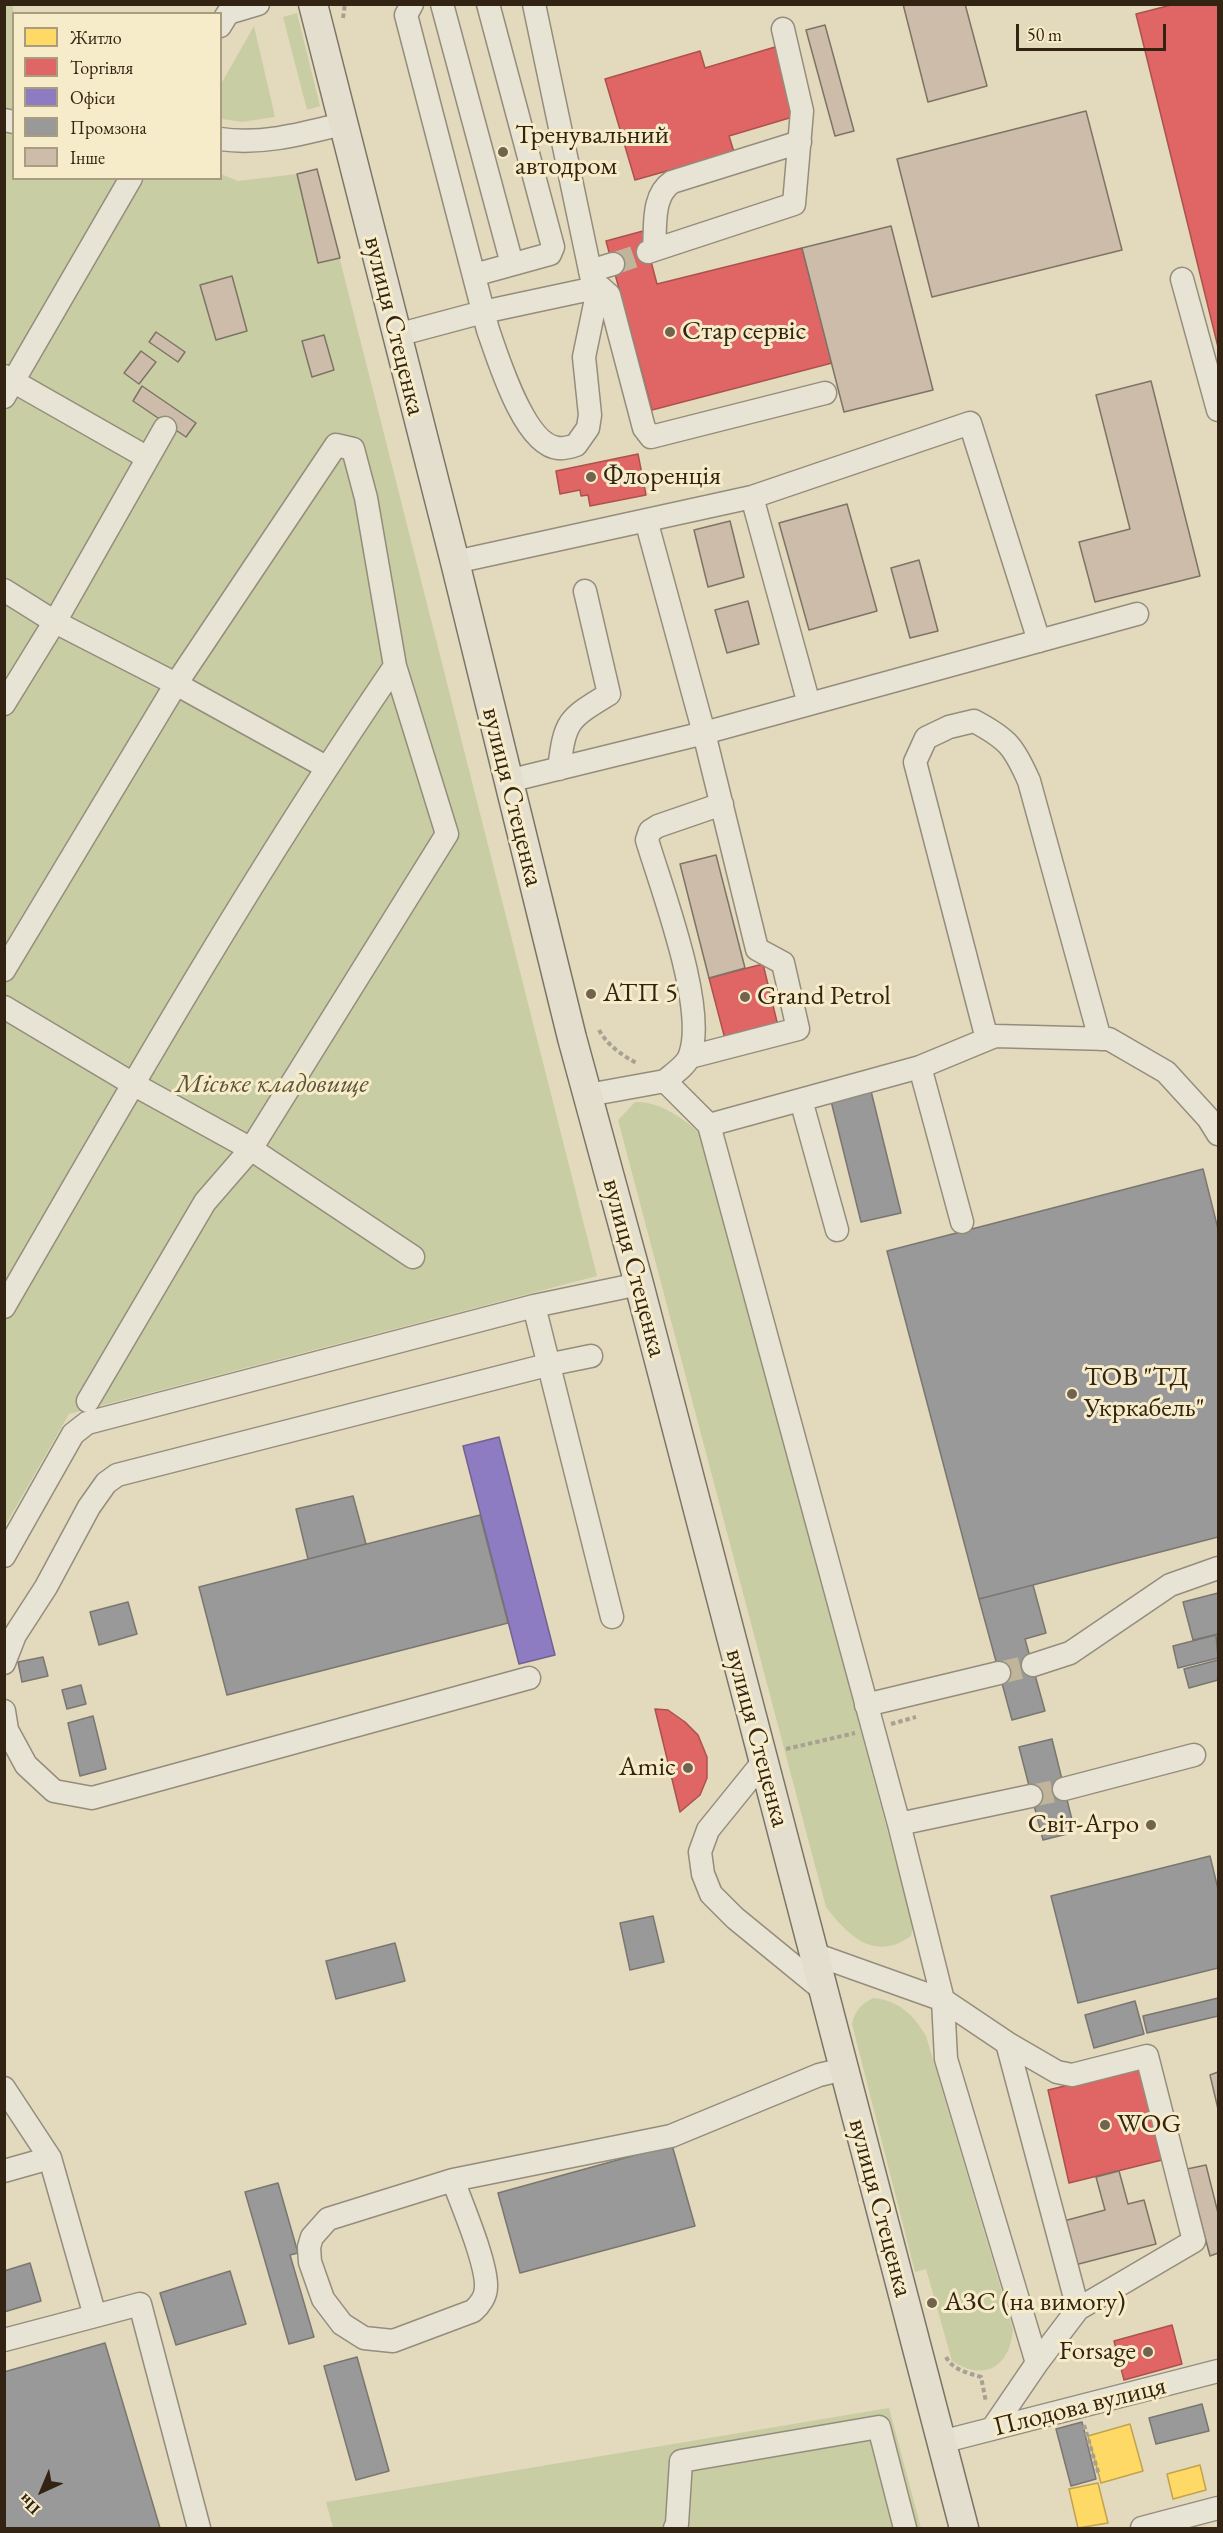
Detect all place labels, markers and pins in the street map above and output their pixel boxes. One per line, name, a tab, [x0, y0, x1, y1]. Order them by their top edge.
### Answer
place label: Тренувальний автодром	[515, 120, 669, 183]
marker: Тренувальний автодром	[496, 145, 510, 159]
place label: Стар сервіс	[682, 316, 806, 348]
marker: Стар сервіс	[663, 325, 677, 339]
place label: Флоренція	[603, 461, 721, 493]
marker: Флоренція	[584, 470, 598, 484]
place label: АТП 5	[603, 978, 678, 1010]
place label: Grand Petrol	[757, 981, 891, 1013]
marker: АТП 5	[584, 987, 598, 1001]
marker: Grand Petrol	[738, 990, 752, 1004]
place label: ТОВ "ТД Укркабель"	[1084, 1362, 1205, 1425]
marker: ТОВ "ТД Укркабель"	[1065, 1387, 1079, 1401]
place label: Amic	[619, 1752, 676, 1784]
marker: Amic	[681, 1761, 695, 1775]
place label: Світ-Агро	[1028, 1809, 1139, 1841]
marker: Світ-Агро	[1144, 1818, 1158, 1832]
place label: WOG	[1117, 2109, 1181, 2141]
marker: WOG	[1098, 2118, 1112, 2132]
place label: АЗС (на вимогу)	[944, 2287, 1126, 2319]
marker: АЗС (на вимогу)	[925, 2296, 939, 2310]
place label: Forsage	[1059, 2336, 1136, 2368]
marker: Forsage	[1141, 2345, 1155, 2359]

